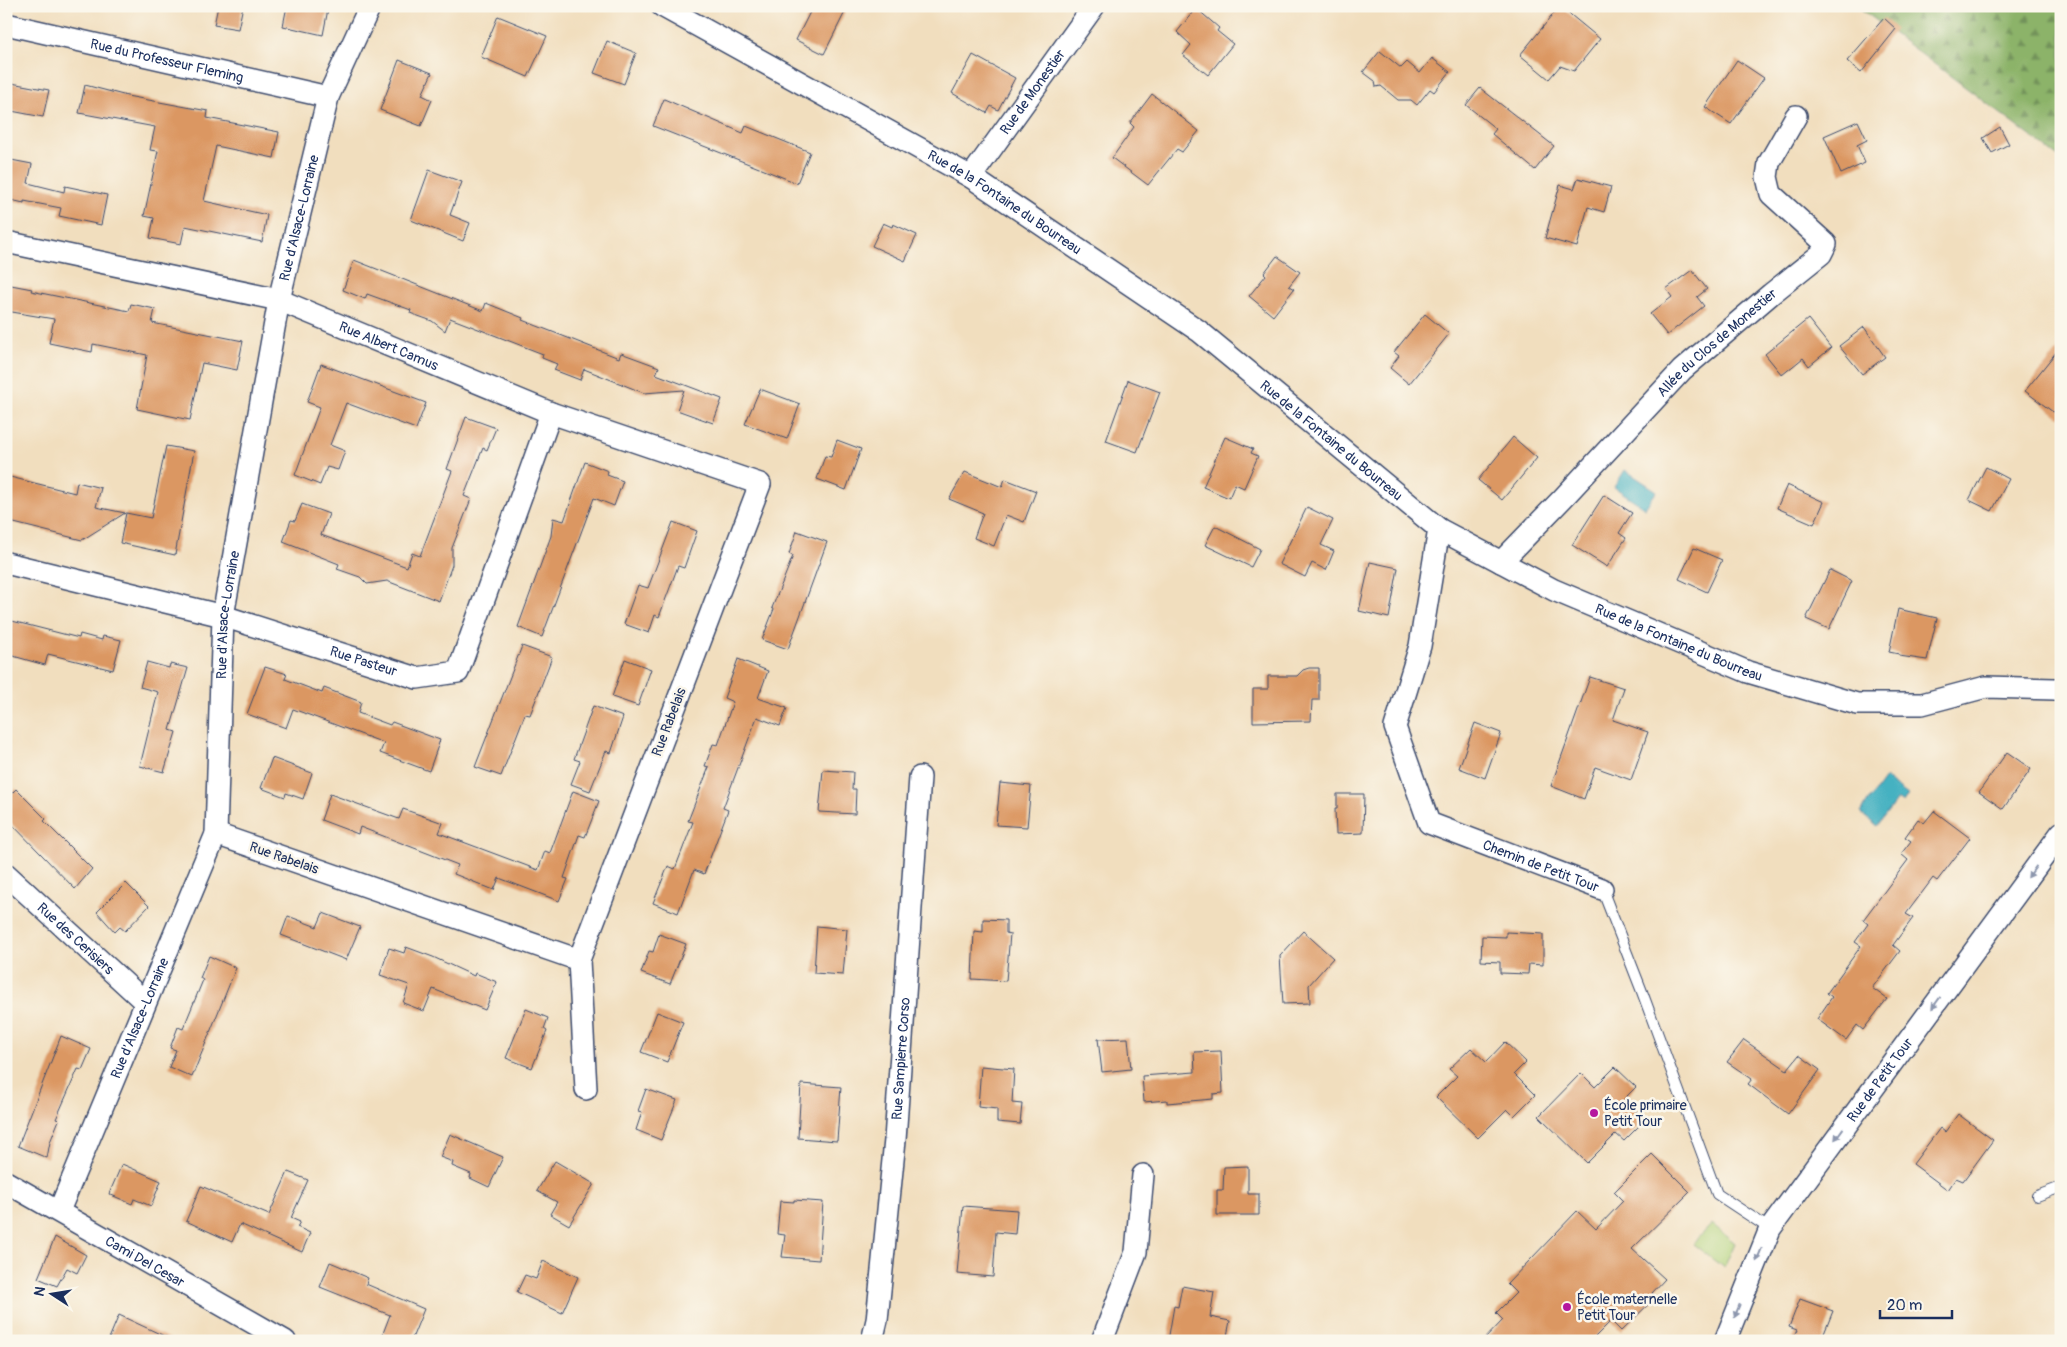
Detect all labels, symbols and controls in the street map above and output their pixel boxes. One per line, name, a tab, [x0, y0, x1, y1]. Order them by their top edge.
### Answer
street label: Rue du Professeur Fleming	[89, 35, 245, 86]
street label: Rue de Monestier	[996, 46, 1069, 138]
street label: Rue de la Fontaine du Bourreau	[925, 146, 1085, 258]
street label: Rue d'Alsace-Lorraine	[275, 153, 322, 283]
street label: Allée du Clos de Monestier	[1653, 285, 1780, 400]
street label: Rue Albert Camus	[337, 317, 442, 374]
street label: Rue de la Fontaine du Bourreau	[1257, 377, 1406, 504]
street label: Rue d'Alsace-Lorraine	[212, 549, 243, 679]
street label: Rue de la Fontaine du Bourreau	[1593, 600, 1764, 684]
street label: Rue Pasteur	[328, 642, 399, 680]
street label: Rue Rabelais	[648, 685, 690, 759]
street label: Chemin de Petit Tour	[1481, 836, 1601, 896]
street label: Rue Rabelais	[247, 838, 322, 878]
one-way arrow	[2027, 865, 2037, 879]
street label: Rue des Cerisiers	[34, 899, 118, 978]
street label: Rue d'Alsace-Lorraine	[107, 955, 172, 1081]
street label: Rue Sampierre Corso	[888, 996, 913, 1121]
one-way arrow	[1930, 996, 1941, 1009]
street label: Rue de Petit Tour	[1843, 1034, 1916, 1125]
place label: École primaire Petit Tour	[1604, 1096, 1687, 1130]
marker: École primaire Petit Tour	[1588, 1107, 1600, 1119]
one-way arrow	[1834, 1127, 1844, 1141]
street label: Cami Del Cesar	[102, 1232, 188, 1291]
one-way arrow	[1755, 1248, 1763, 1263]
north arrow	[28, 1270, 78, 1320]
text: N	[30, 1285, 49, 1298]
scale bar	[1880, 1287, 1952, 1319]
place label: École maternelle Petit Tour	[1577, 1290, 1677, 1324]
text: 20 m	[1887, 1296, 1922, 1315]
marker: École maternelle Petit Tour	[1561, 1301, 1573, 1313]
one-way arrow	[1733, 1304, 1741, 1319]

